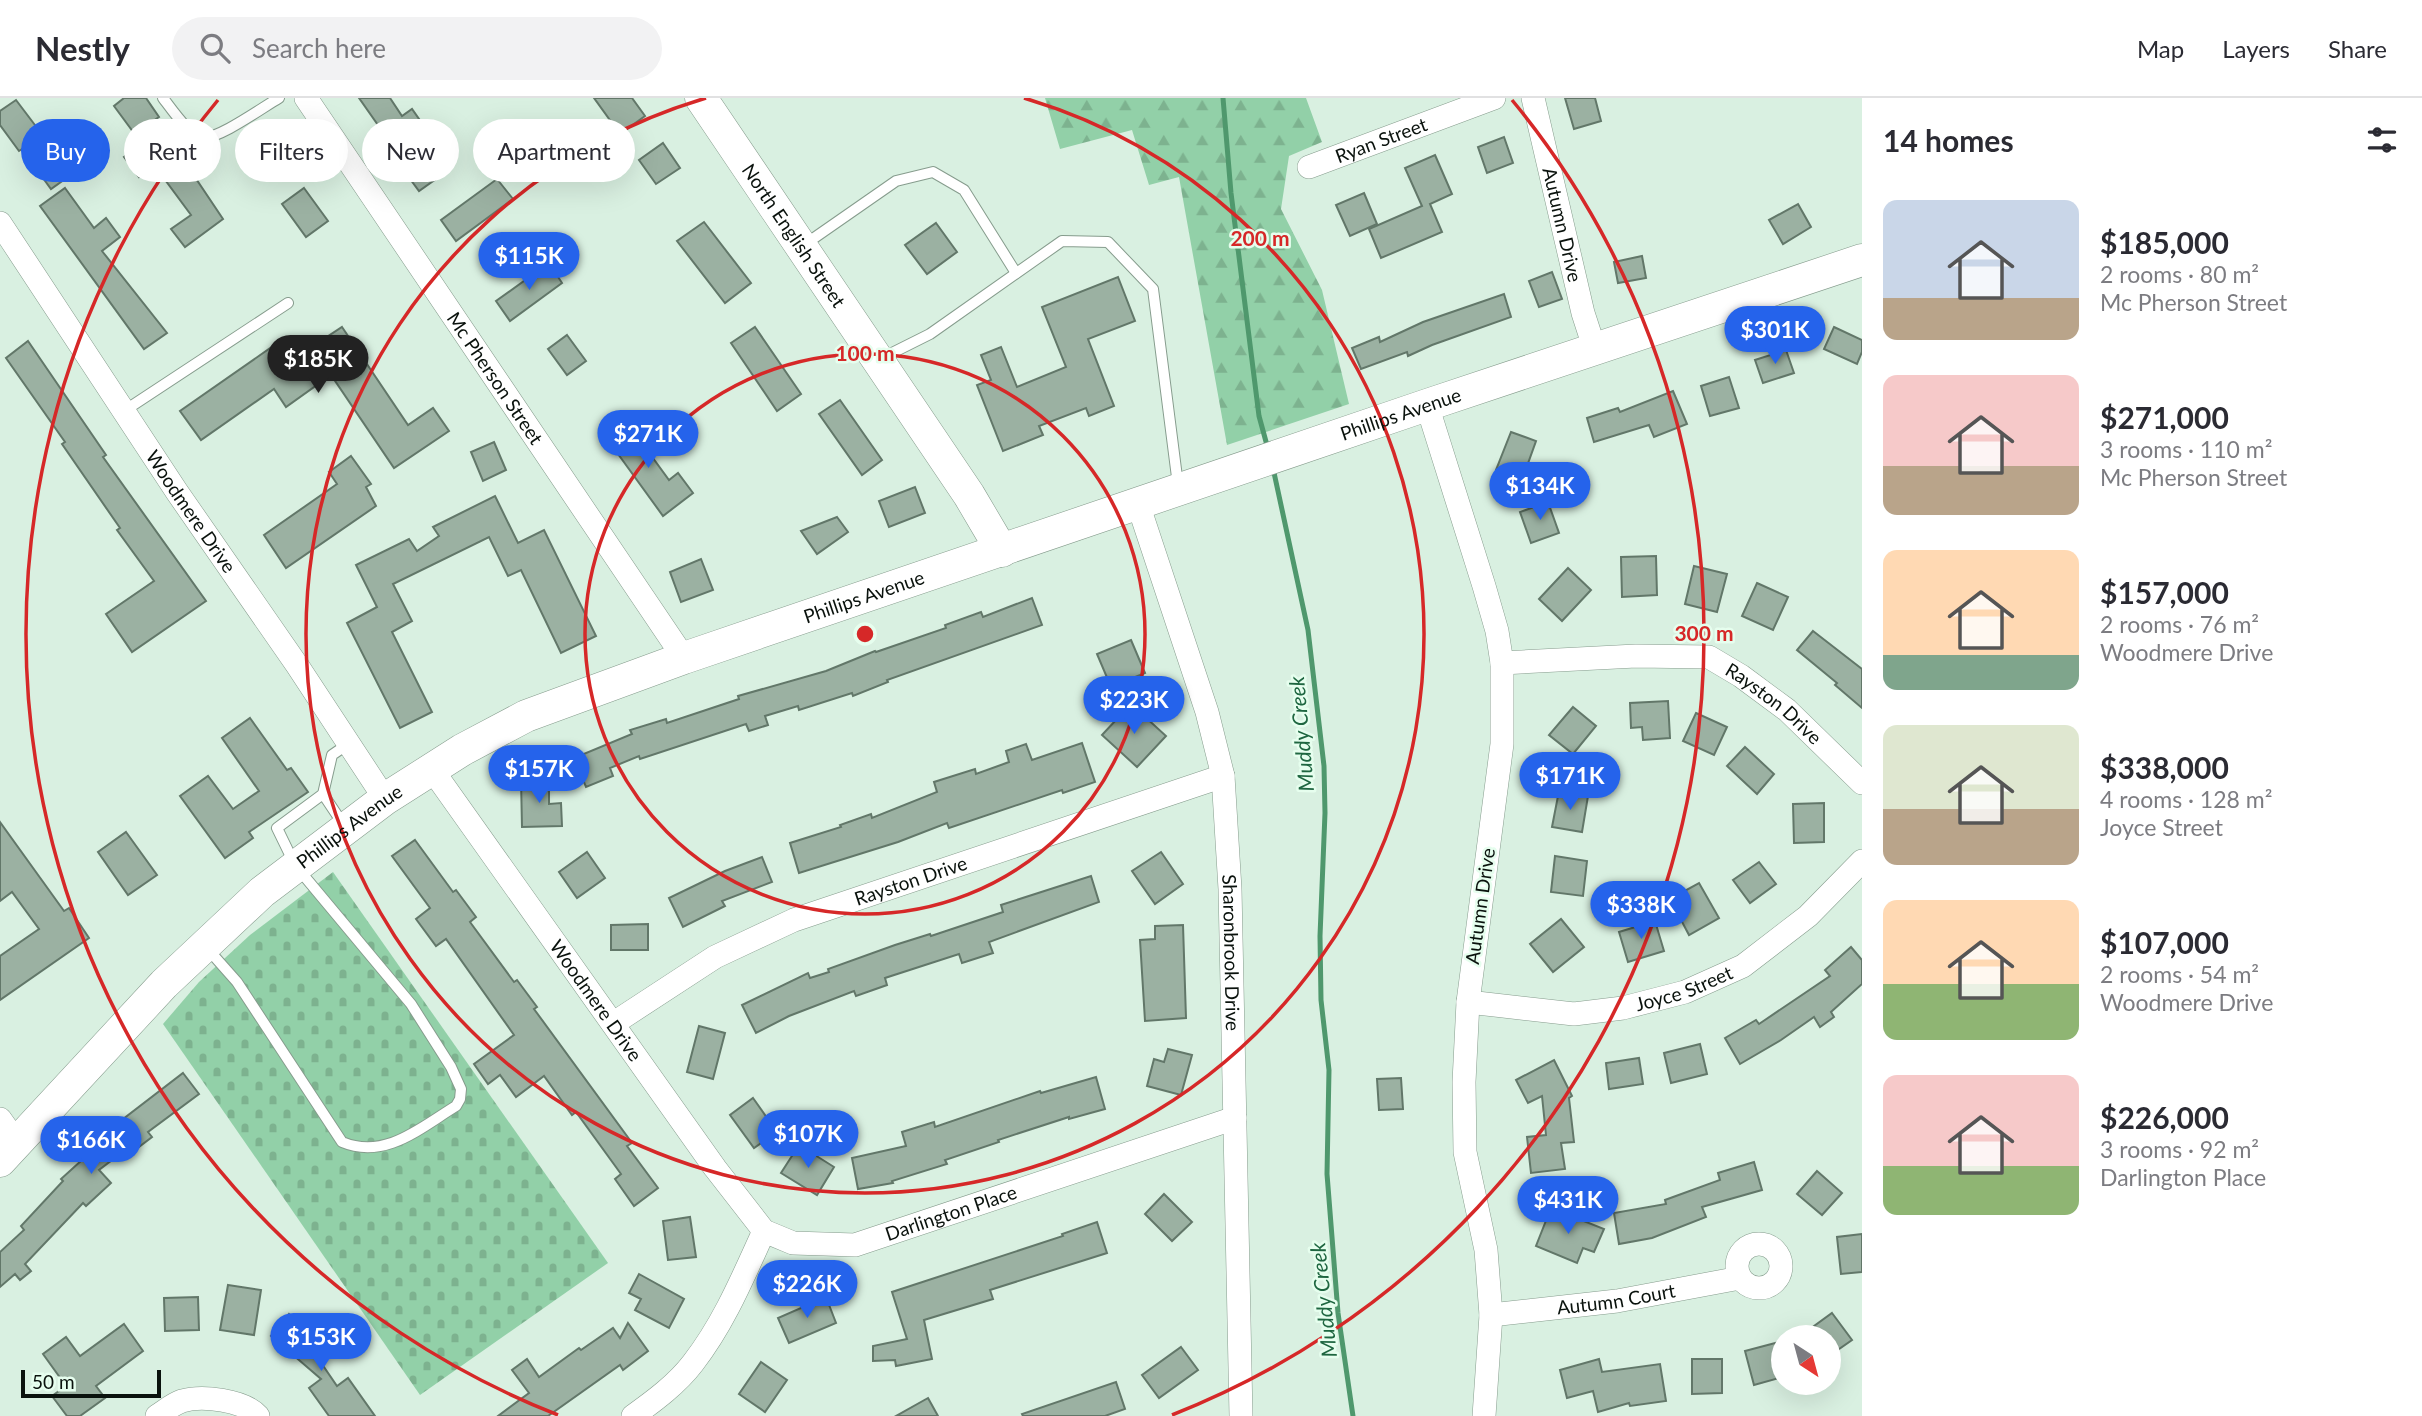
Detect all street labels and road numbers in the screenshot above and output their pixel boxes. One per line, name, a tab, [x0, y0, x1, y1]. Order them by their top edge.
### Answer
street label: Ryan Street	[1332, 112, 1430, 167]
street label: North English Street	[738, 159, 851, 312]
street label: Autumn Drive	[1538, 165, 1587, 284]
street label: Mc Pherson Street	[443, 307, 548, 449]
street label: Phillips Avenue	[1337, 382, 1464, 445]
street label: Woodmere Drive	[142, 446, 241, 577]
street label: Phillips Avenue	[800, 565, 927, 627]
street label: Rayston Drive	[1722, 658, 1827, 749]
street label: Phillips Avenue	[292, 779, 406, 873]
street label: Autumn Drive	[1460, 846, 1499, 965]
street label: Rayston Drive	[851, 851, 970, 910]
street label: Sharonbrook Drive	[1218, 874, 1245, 1031]
street label: Woodmere Drive	[546, 935, 647, 1065]
street label: Joyce Street	[1633, 960, 1736, 1015]
street label: Darlington Place	[882, 1180, 1020, 1245]
street label: Autumn Court	[1556, 1278, 1677, 1319]

